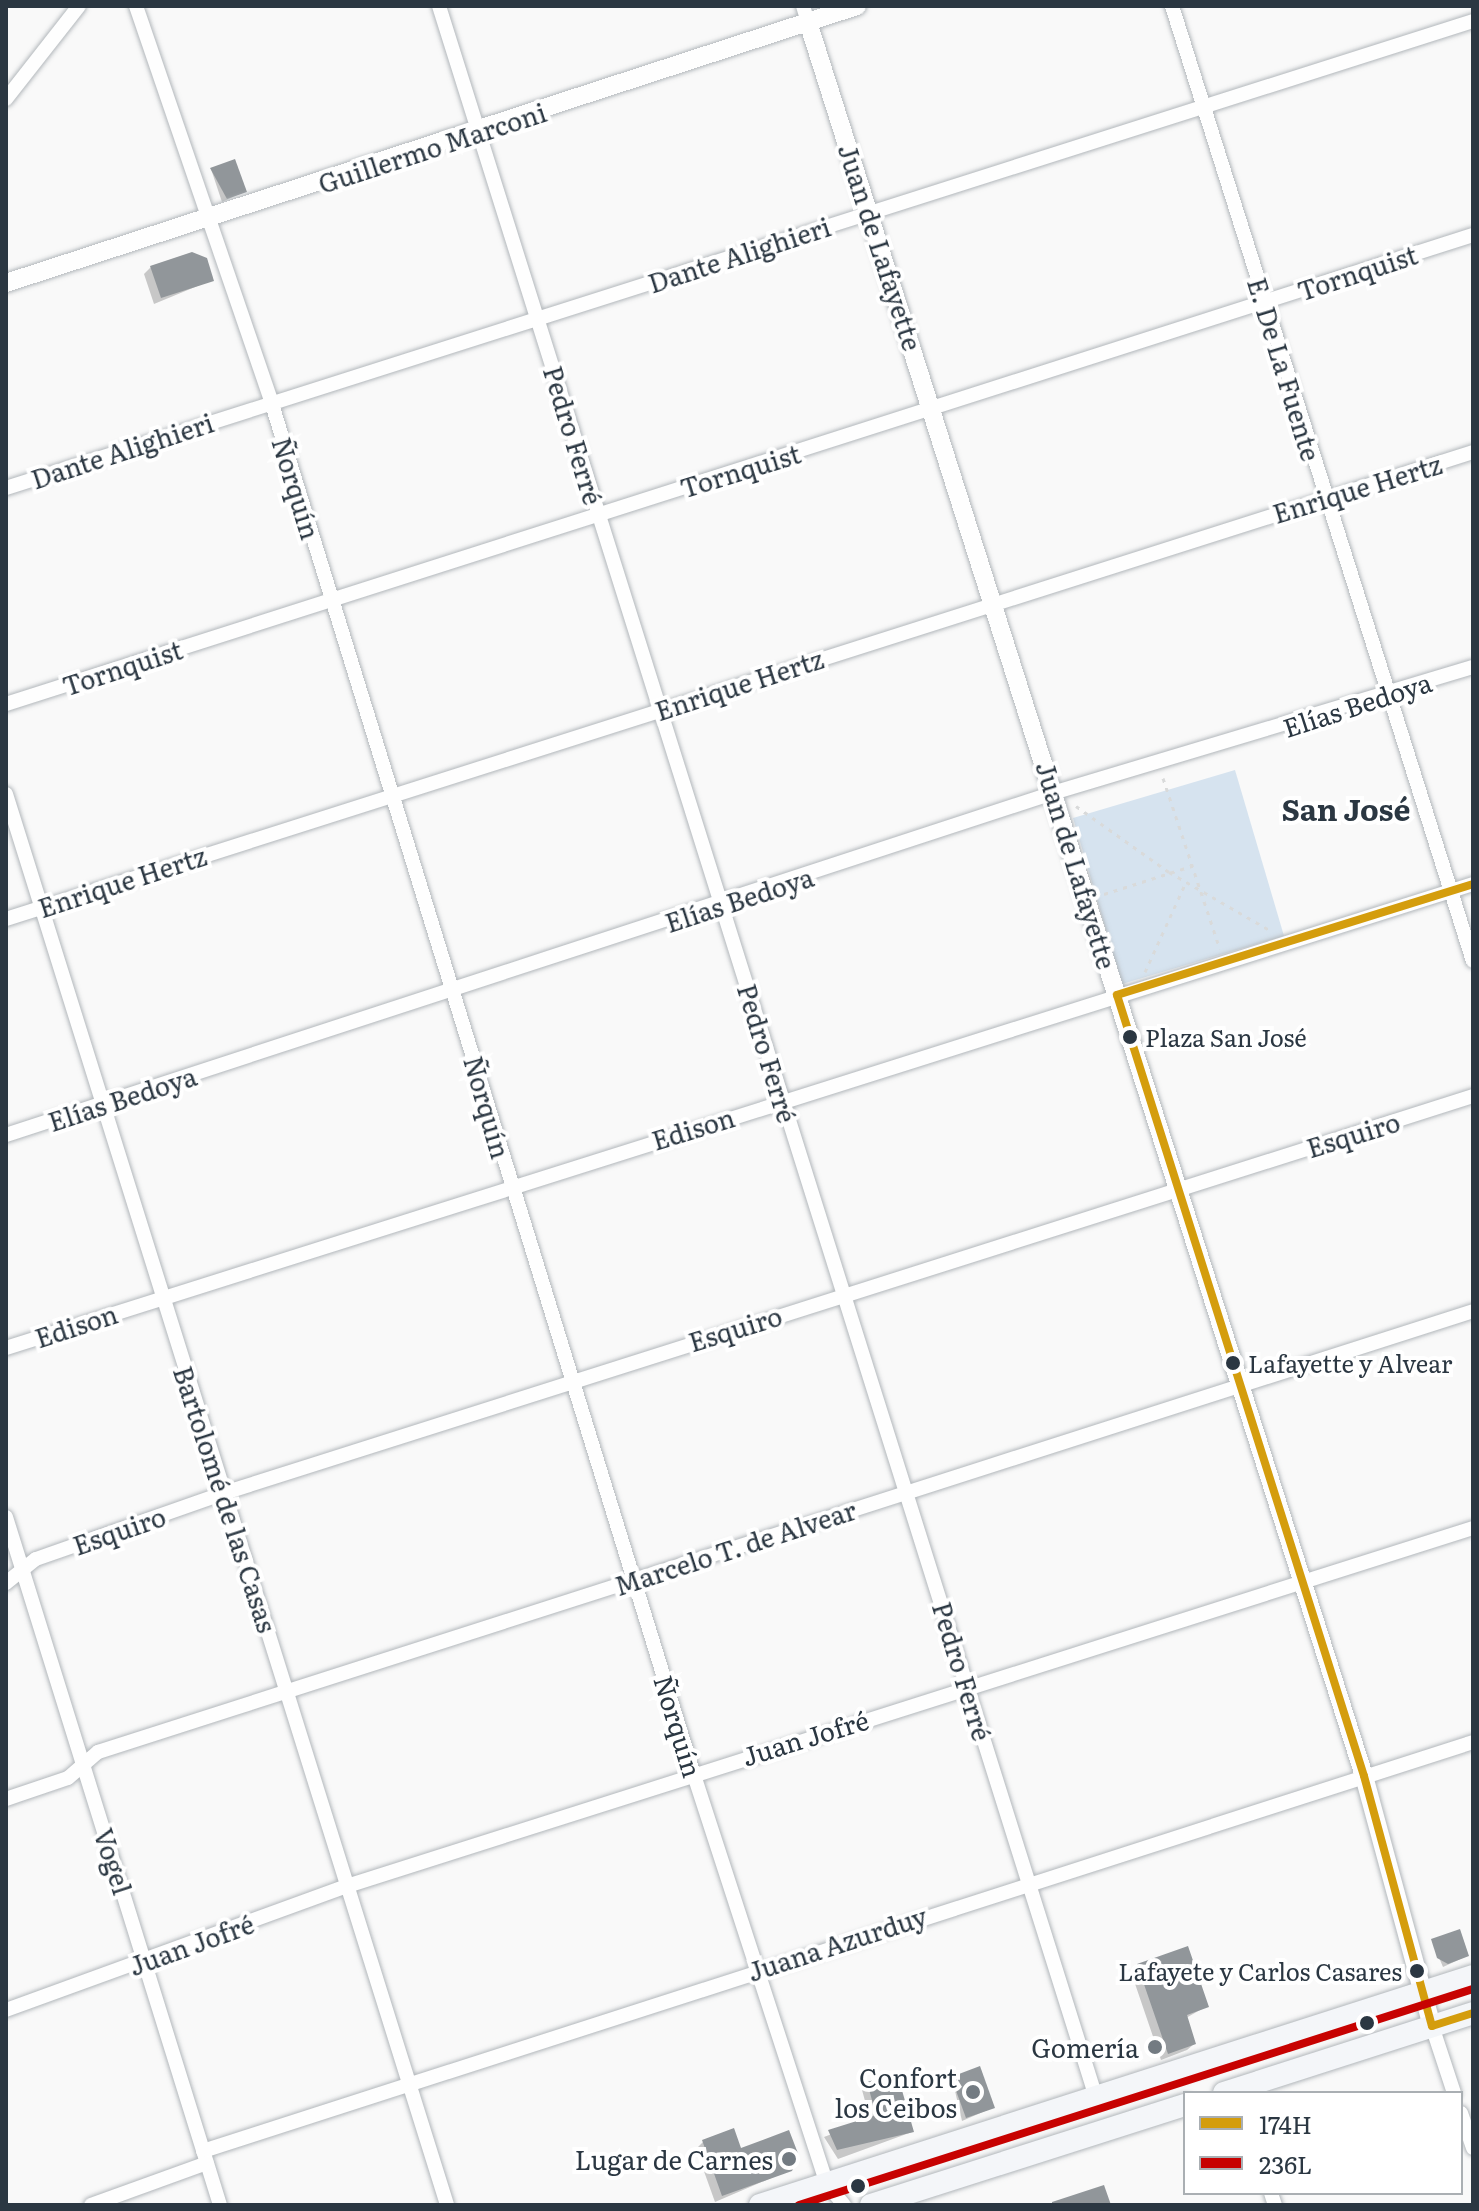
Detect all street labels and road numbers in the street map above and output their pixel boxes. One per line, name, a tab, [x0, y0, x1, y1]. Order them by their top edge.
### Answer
street label: Guillermo Marconi	[314, 95, 550, 199]
street label: Juan de Lafayette	[833, 140, 929, 354]
street label: Dante Alighieri	[644, 210, 834, 298]
street label: Tornquist	[1293, 238, 1421, 306]
street label: E. De La Fuente	[1242, 273, 1328, 465]
street label: Pedro Ferré	[538, 362, 610, 508]
street label: Dante Alighieri	[27, 406, 217, 494]
street label: Ñorquín	[267, 433, 327, 543]
street label: Tornquist	[676, 437, 804, 503]
street label: Enrique Hertz	[1269, 447, 1445, 529]
street label: Tornquist	[58, 633, 186, 701]
street label: Enrique Hertz	[651, 642, 827, 726]
street label: Elías Bedoya	[1279, 665, 1435, 743]
street label: Juan de Lafayette	[1031, 757, 1123, 973]
street label: Enrique Hertz	[34, 839, 210, 923]
street label: Elías Bedoya	[661, 860, 817, 938]
street label: Pedro Ferré	[732, 980, 804, 1126]
street label: Ñorquín	[459, 1052, 517, 1162]
street label: Elías Bedoya	[44, 1059, 200, 1137]
street label: Edison	[648, 1101, 738, 1155]
street label: Esquiro	[1303, 1105, 1403, 1163]
street label: Edison	[31, 1297, 121, 1353]
street label: Esquiro	[685, 1299, 785, 1357]
street label: Bartolomé de las Casas	[168, 1362, 284, 1636]
street label: Marcelo T. de Alvear	[610, 1493, 860, 1601]
street label: Esquiro	[69, 1500, 169, 1560]
street label: Pedro Ferré	[927, 1598, 999, 1744]
street label: Ñorquín	[649, 1671, 709, 1781]
street label: Juan Jofré	[738, 1703, 872, 1771]
street label: Vogel	[89, 1824, 139, 1898]
street label: Juana Azurduy	[743, 1899, 931, 1987]
street label: Juan Jofré	[124, 1907, 258, 1981]

